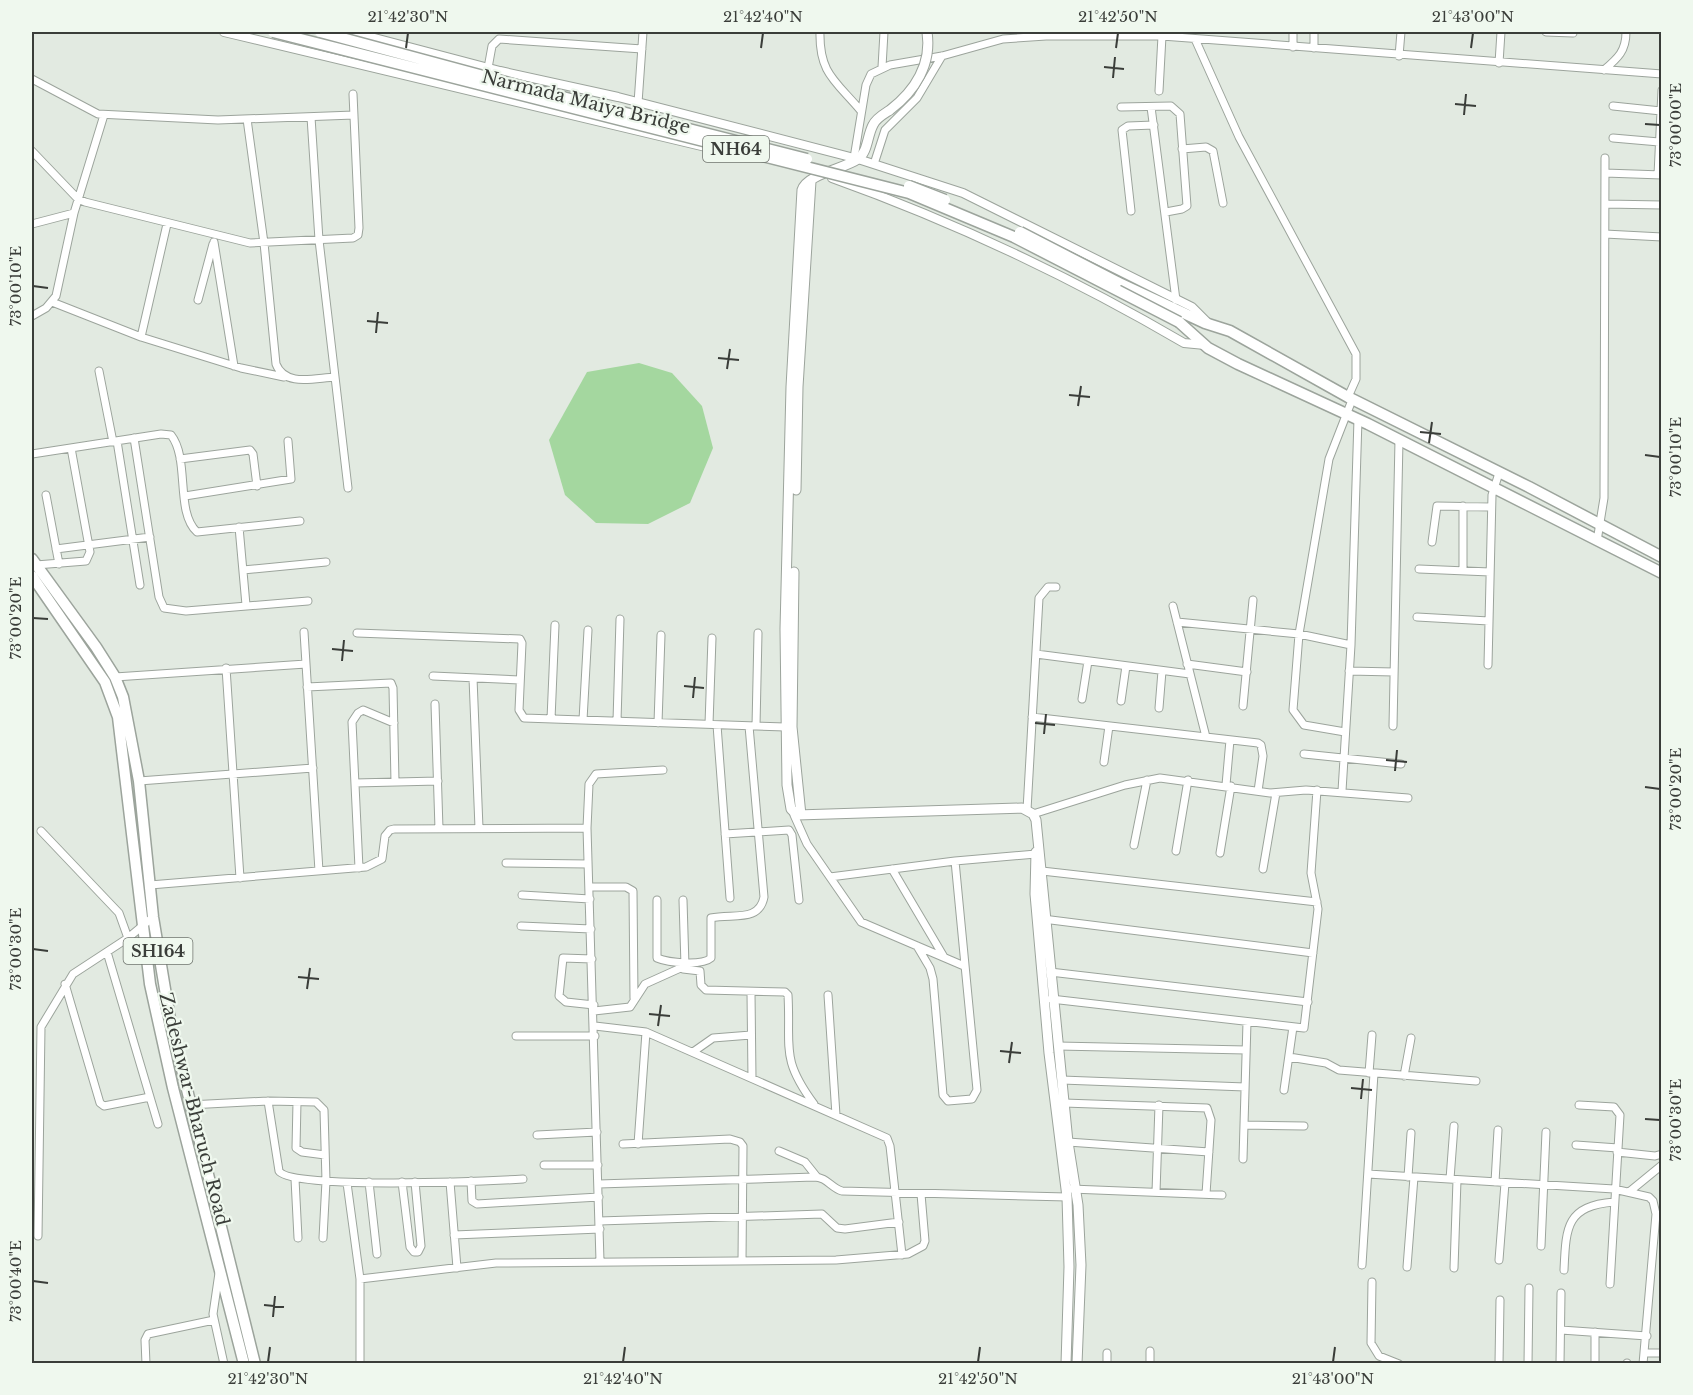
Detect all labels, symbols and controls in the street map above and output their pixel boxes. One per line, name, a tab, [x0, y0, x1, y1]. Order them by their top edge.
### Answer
text: 21°42'30"N	[368, 7, 448, 26]
text: 21°42'40"N	[723, 7, 803, 26]
text: 21°42'50"N	[1078, 7, 1158, 26]
text: 21°43'00"N	[1432, 7, 1514, 26]
street label: Narmada Maiya Bridge	[479, 65, 693, 139]
text: 73°00'00"E	[1666, 83, 1685, 167]
road number: NH64	[703, 136, 769, 162]
text: 73°00'10"E	[6, 246, 25, 326]
text: 73°00'10"E	[1666, 417, 1685, 497]
text: 73°00'20"E	[6, 576, 25, 659]
text: 73°00'20"E	[1666, 747, 1685, 830]
text: 73°00'30"E	[6, 907, 25, 990]
road number: SH164	[124, 938, 192, 964]
street label: Zadeshwar-Bharuch Road	[154, 990, 234, 1228]
text: 73°00'30"E	[1666, 1078, 1685, 1161]
text: 73°00'40"E	[6, 1240, 25, 1322]
text: 21°42'30"N	[228, 1369, 308, 1388]
text: 21°42'40"N	[583, 1369, 663, 1388]
text: 21°42'50"N	[938, 1369, 1018, 1388]
text: 21°43'00"N	[1292, 1369, 1374, 1388]

